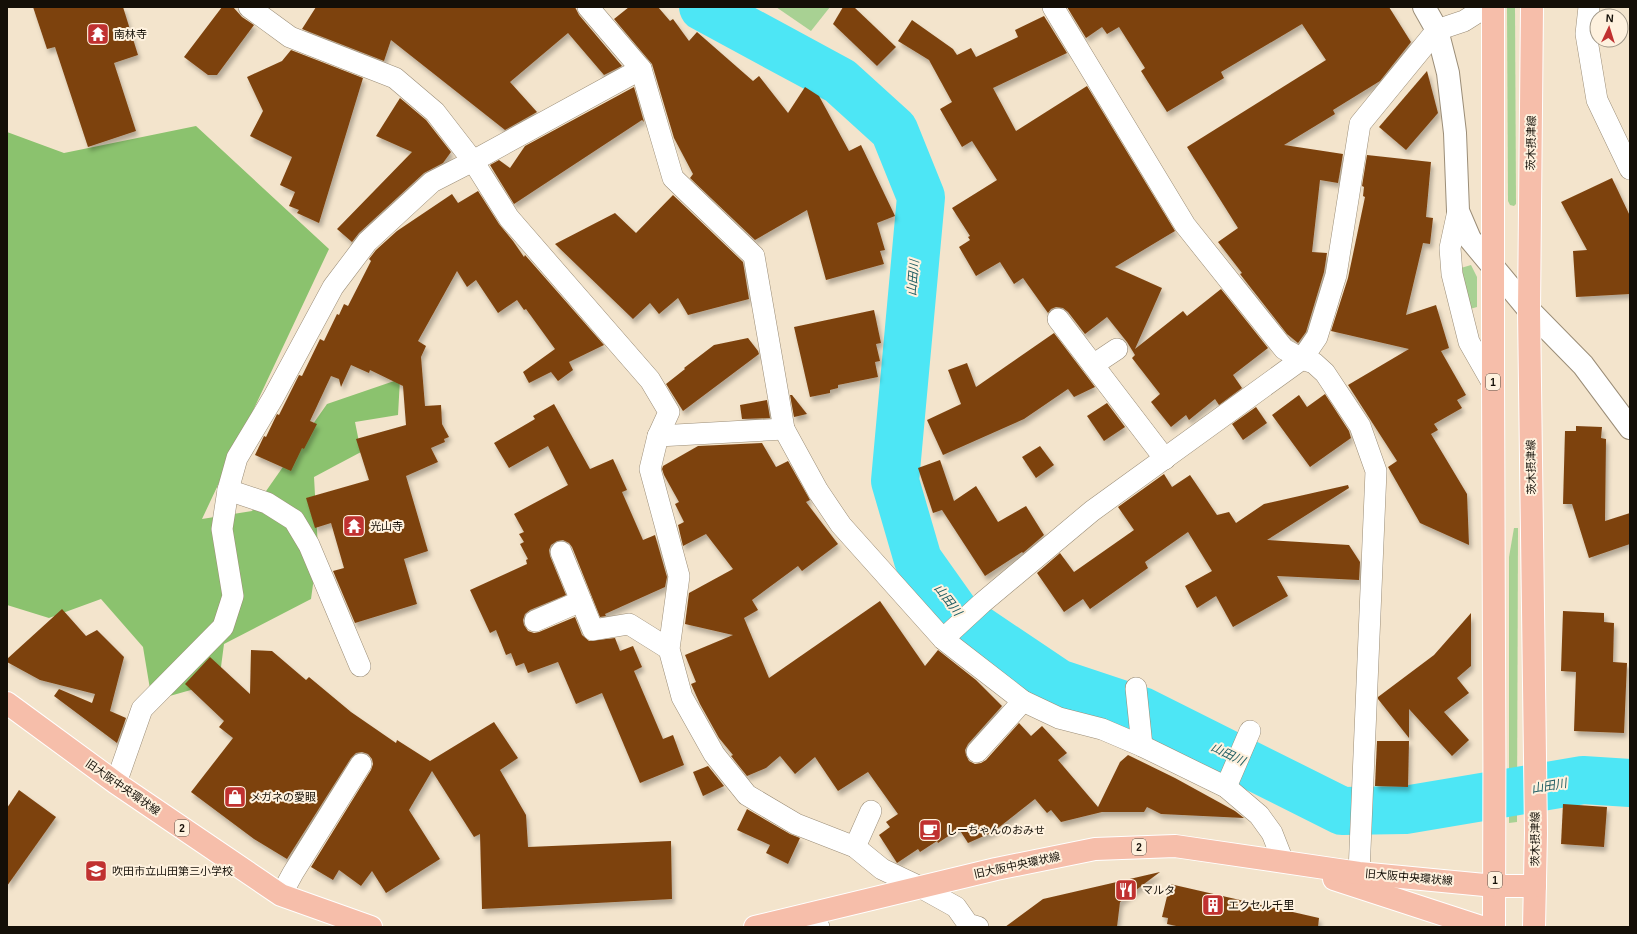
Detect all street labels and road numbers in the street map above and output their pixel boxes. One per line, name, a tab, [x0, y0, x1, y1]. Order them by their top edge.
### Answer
street label: 茨木摂津線	[1525, 115, 1537, 171]
road number: 1	[1486, 374, 1500, 390]
street label: 茨木摂津線	[1525, 439, 1537, 495]
street label: 旧大阪中央環状線	[84, 757, 162, 817]
street label: 茨木摂津線	[1529, 812, 1541, 867]
road number: 2	[175, 820, 189, 836]
road number: 2	[1132, 839, 1146, 855]
street label: 旧大阪中央環状線	[973, 850, 1061, 880]
street label: 旧大阪中央環状線	[1365, 867, 1453, 887]
road number: 1	[1488, 872, 1502, 888]

